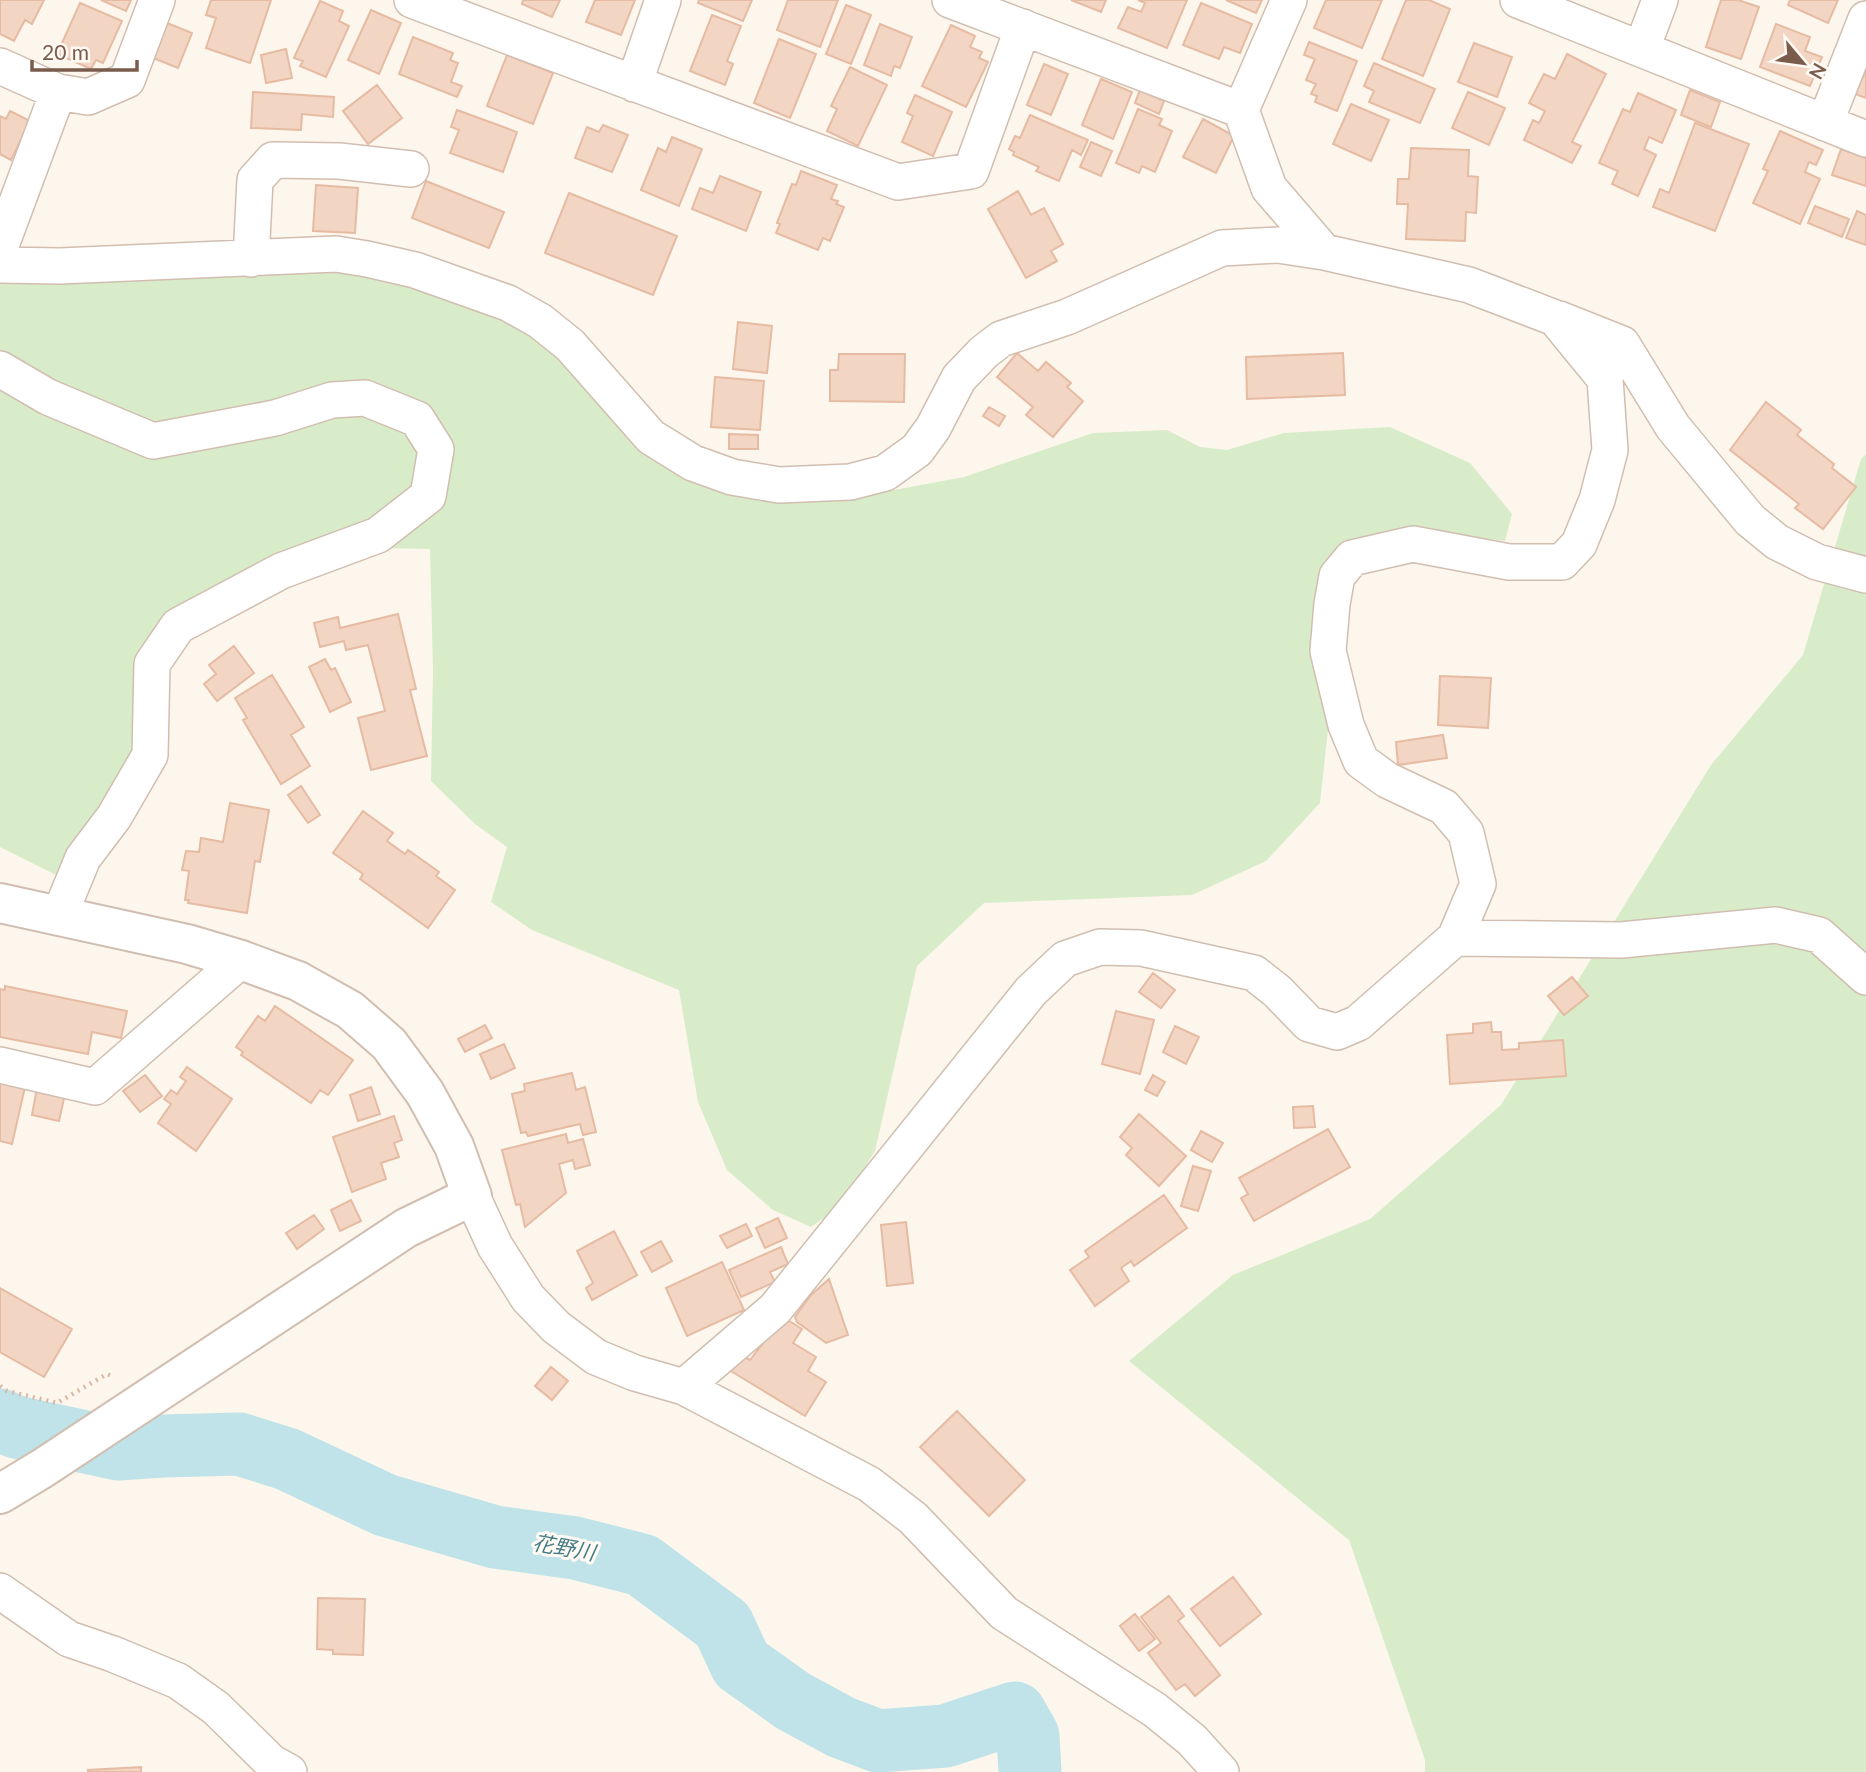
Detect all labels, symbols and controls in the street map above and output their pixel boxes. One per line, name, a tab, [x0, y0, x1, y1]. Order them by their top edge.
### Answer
scale bar	[32, 28, 136, 72]
north arrow	[1768, 28, 1838, 98]
text: 20 m	[42, 39, 89, 64]
text: N	[1805, 60, 1832, 83]
water label: 花野川	[531, 1529, 599, 1565]

